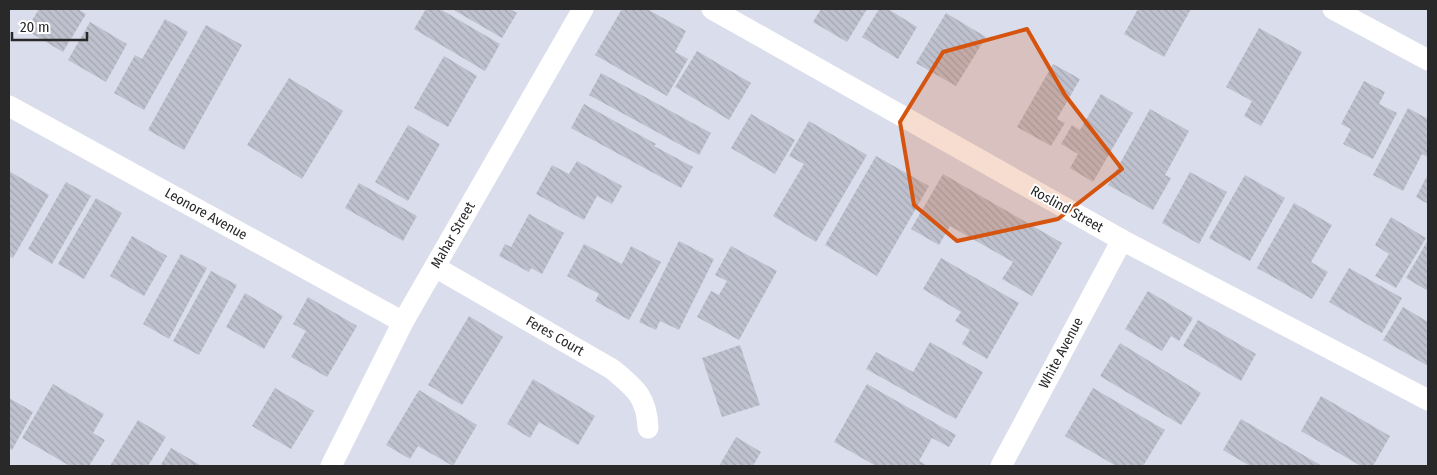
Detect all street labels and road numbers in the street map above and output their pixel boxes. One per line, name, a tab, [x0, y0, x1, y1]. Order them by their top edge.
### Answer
street label: Roslind Street	[1028, 182, 1107, 236]
street label: Leonore Avenue	[162, 184, 250, 244]
street label: Mahar Street	[427, 198, 479, 271]
street label: Feres Court	[523, 313, 587, 360]
street label: White Avenue	[1035, 314, 1087, 391]

